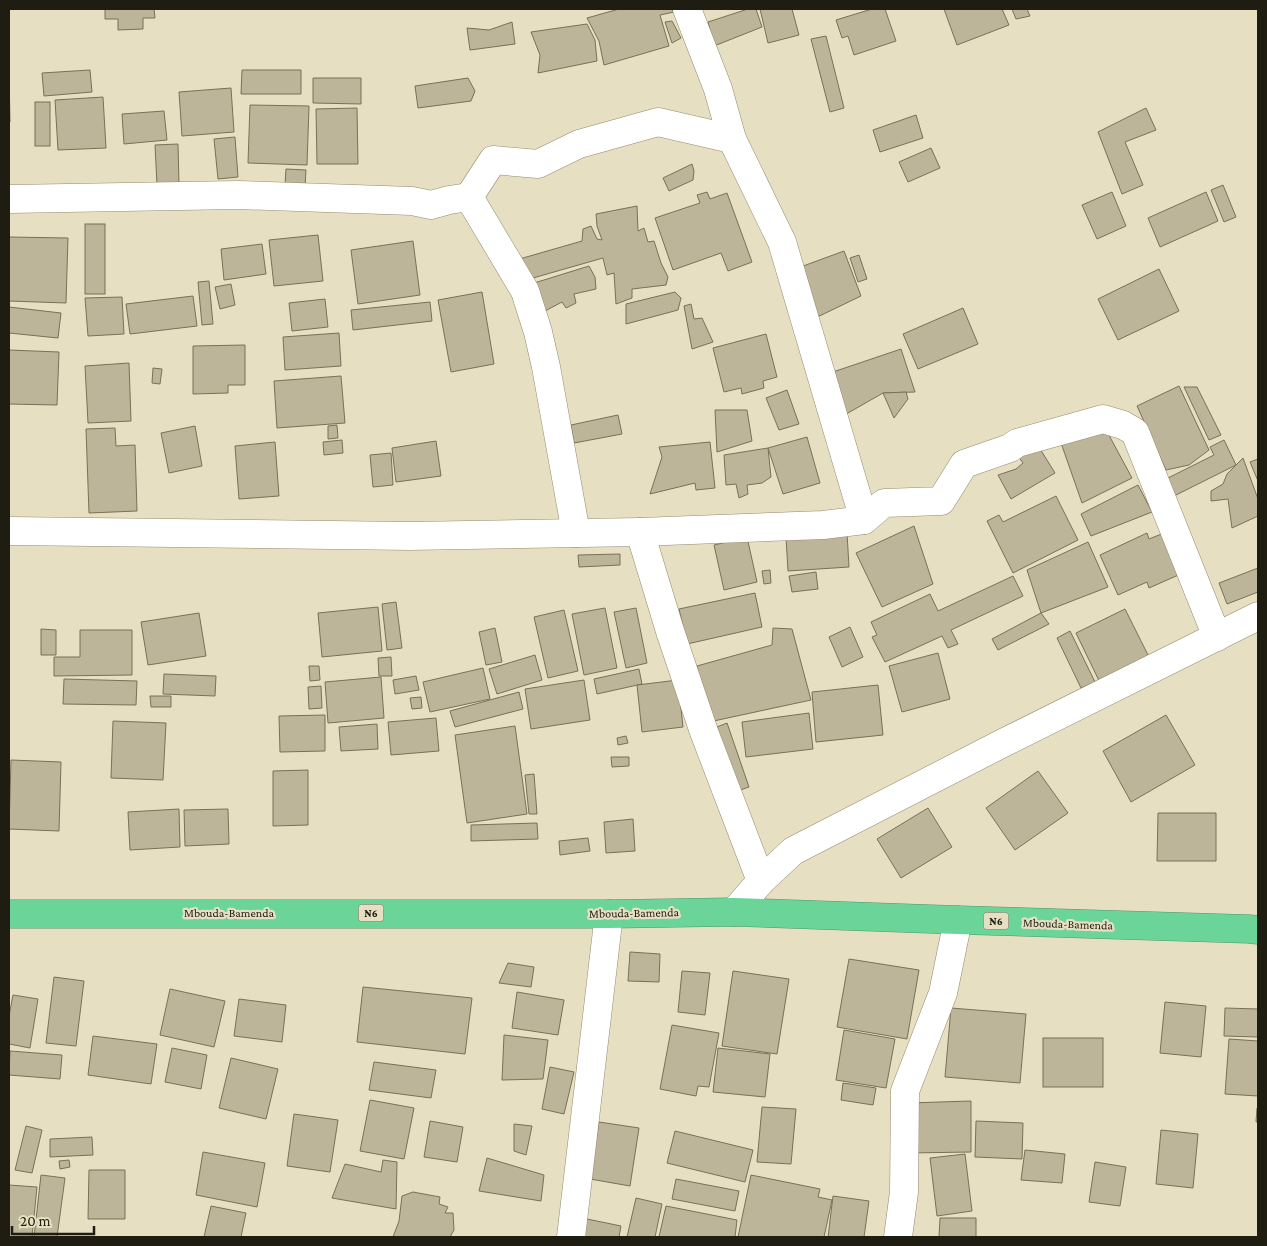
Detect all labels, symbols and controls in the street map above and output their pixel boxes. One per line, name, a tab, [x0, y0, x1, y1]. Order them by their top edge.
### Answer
road number: N6	[358, 904, 384, 921]
street label: Mbouda-Bamenda	[589, 905, 680, 921]
street label: Mbouda-Bamenda	[184, 906, 274, 920]
road number: N6	[984, 912, 1008, 929]
street label: Mbouda-Bamenda	[1023, 915, 1114, 933]
scale bar	[12, 1204, 95, 1236]
text: 20 m	[20, 1213, 51, 1229]

